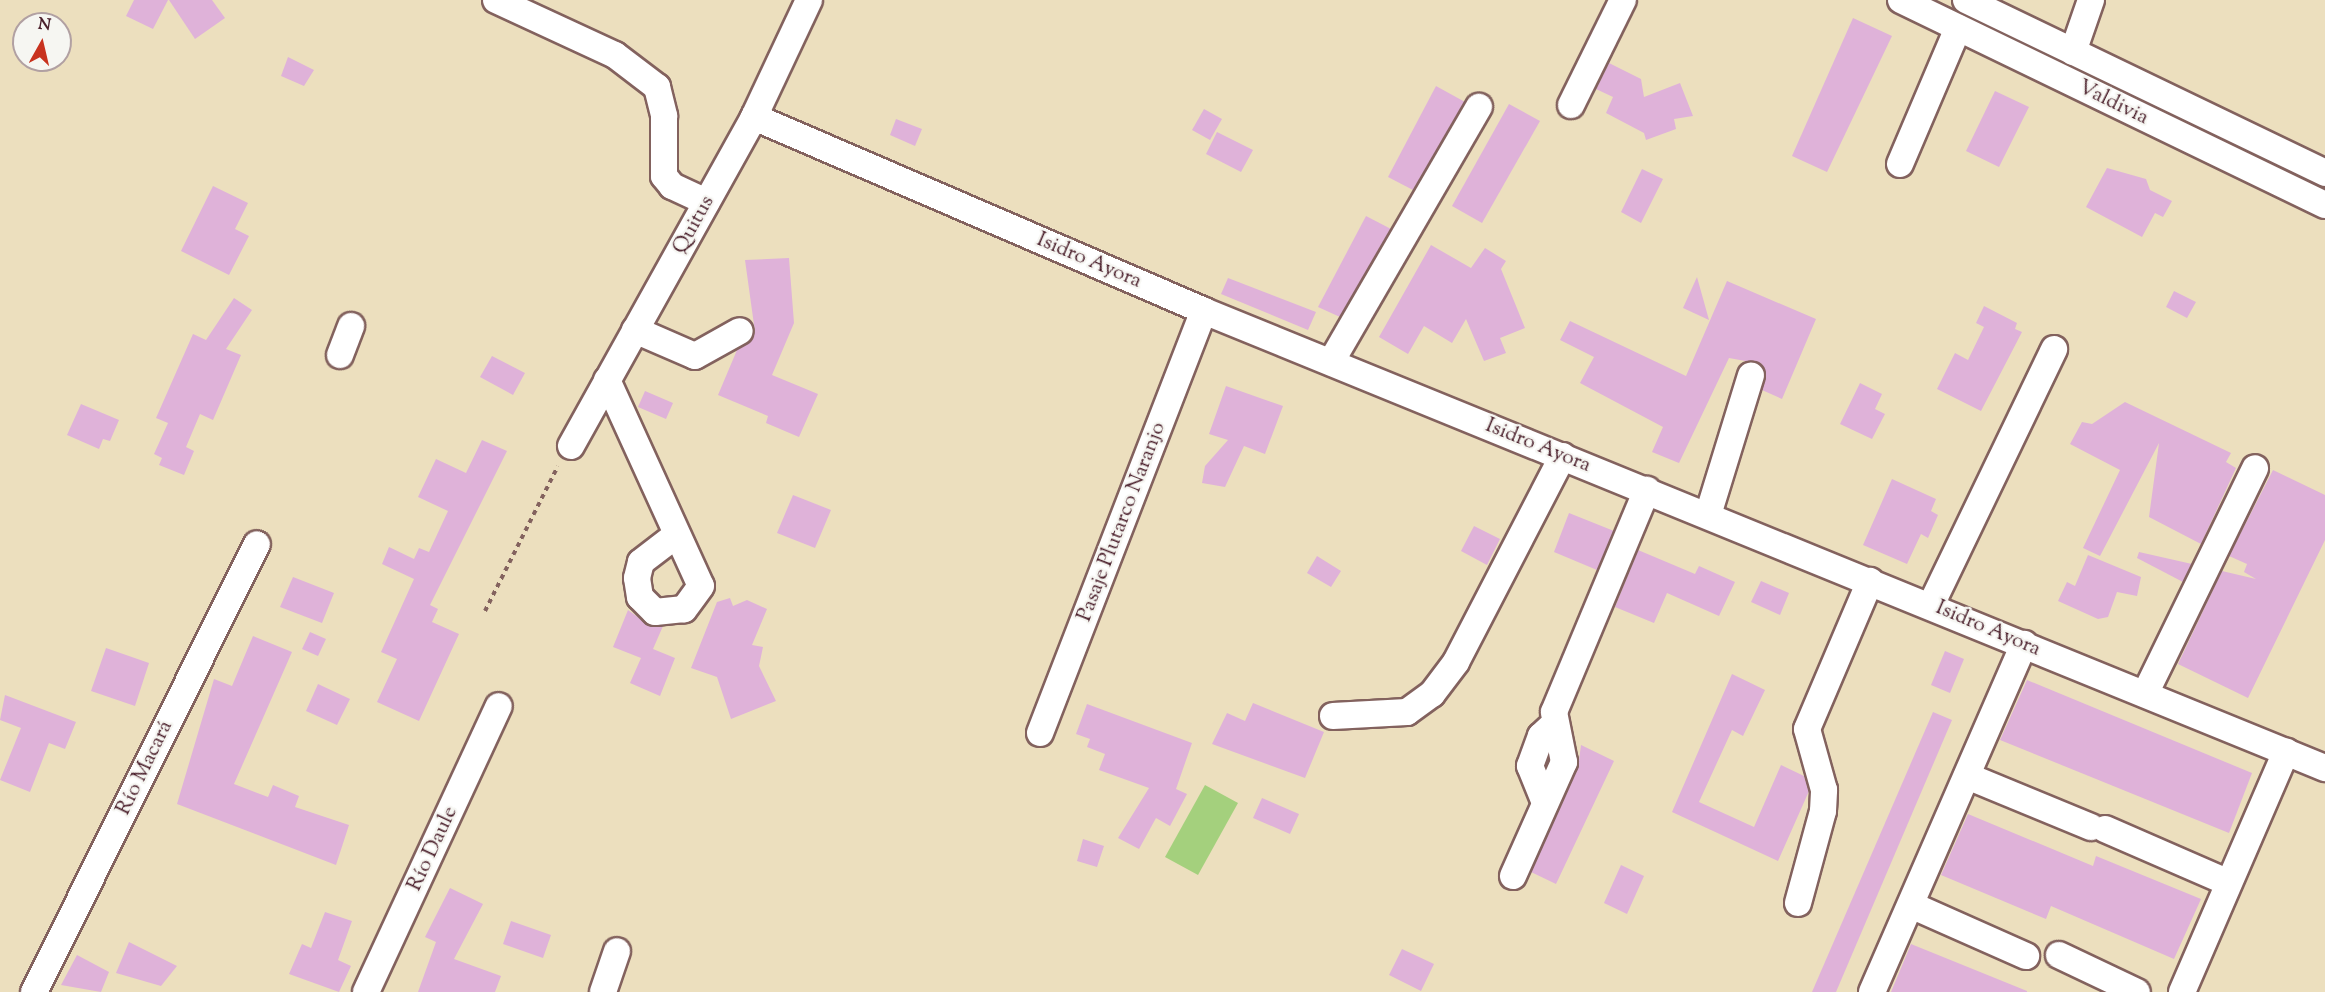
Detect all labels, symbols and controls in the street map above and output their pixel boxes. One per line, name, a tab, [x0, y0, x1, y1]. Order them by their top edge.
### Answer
north arrow	[12, 12, 72, 72]
text: N	[36, 13, 52, 38]
street label: Valdivia	[2074, 75, 2152, 131]
street label: Quitus	[668, 191, 720, 259]
street label: Isidro Ayora	[1033, 228, 1145, 294]
street label: Isidro Ayora	[1482, 413, 1594, 479]
street label: Pasaje Plutarco Naranjo	[1072, 419, 1172, 625]
street label: Isidro Ayora	[1932, 596, 2044, 662]
street label: Río Macará	[111, 717, 179, 819]
street label: Río Daule	[402, 803, 464, 895]

